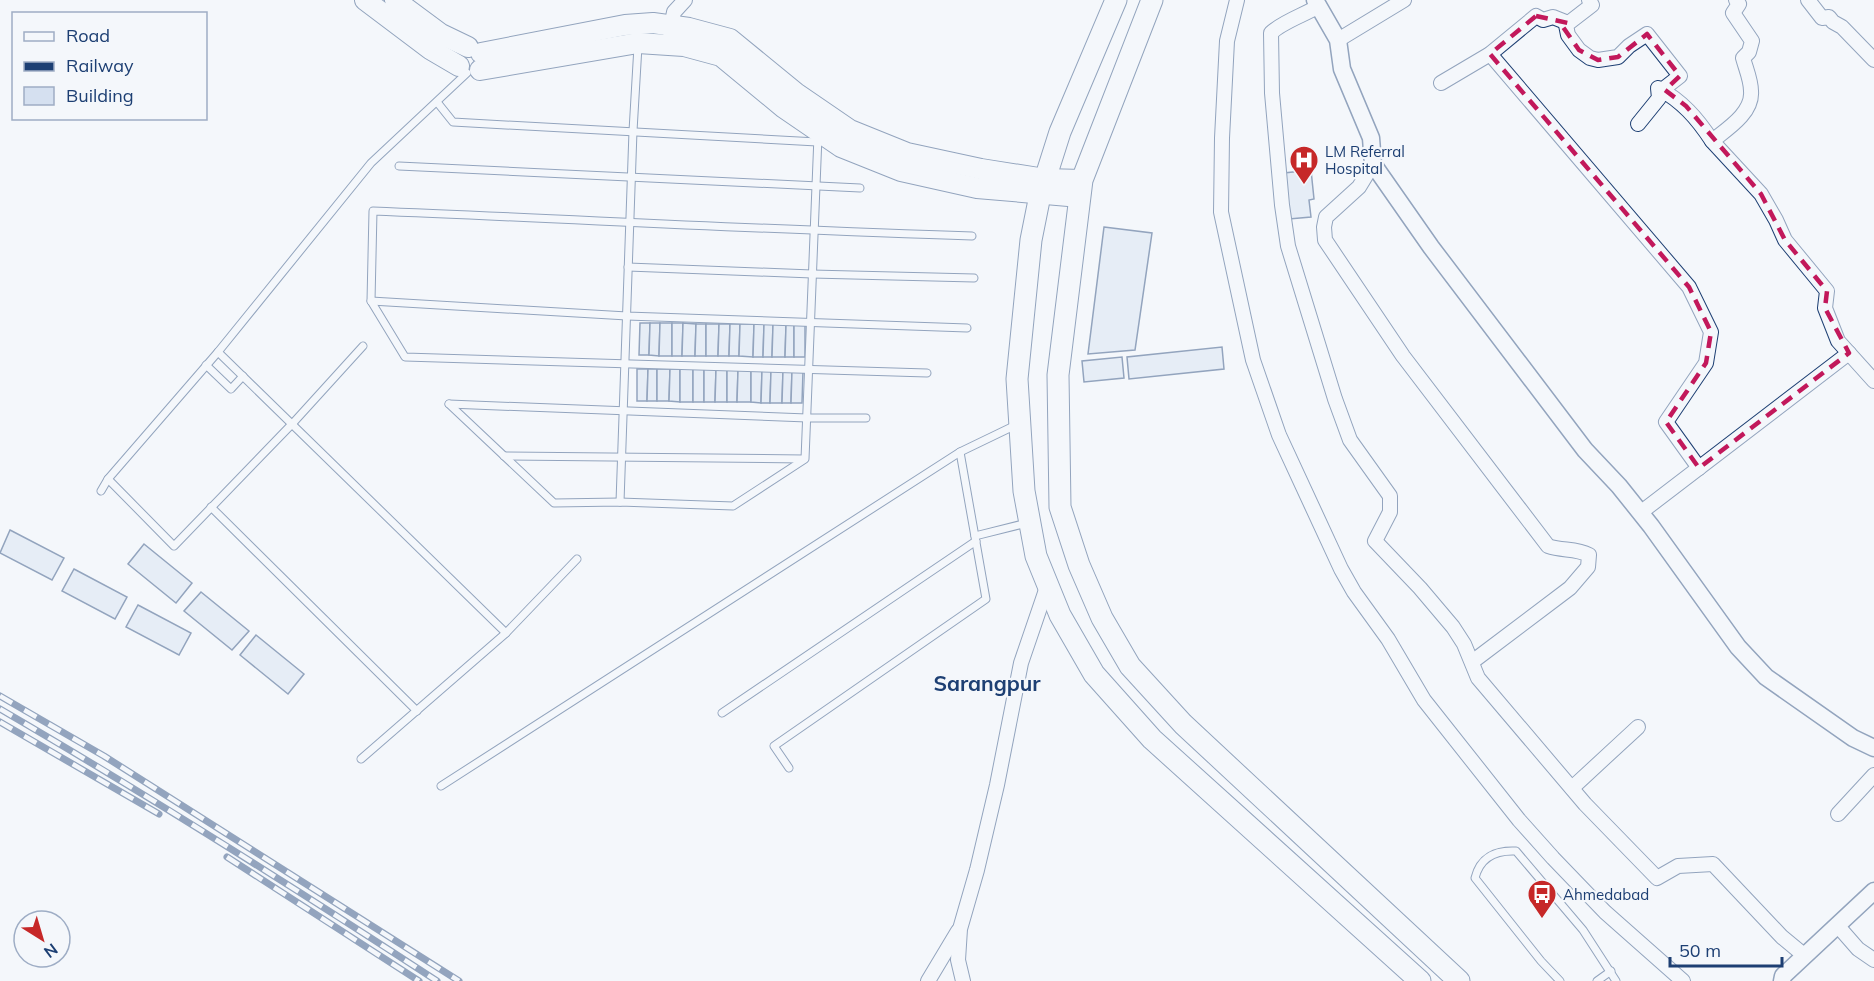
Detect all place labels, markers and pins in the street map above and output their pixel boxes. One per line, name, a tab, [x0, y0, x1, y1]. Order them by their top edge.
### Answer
place label: LM Referral Hospital	[1325, 142, 1405, 178]
hospital icon: LM Referral Hospital	[1288, 144, 1320, 186]
bus stop icon: Ahmedabad	[1526, 878, 1558, 920]
place label: Ahmedabad	[1563, 885, 1649, 904]

